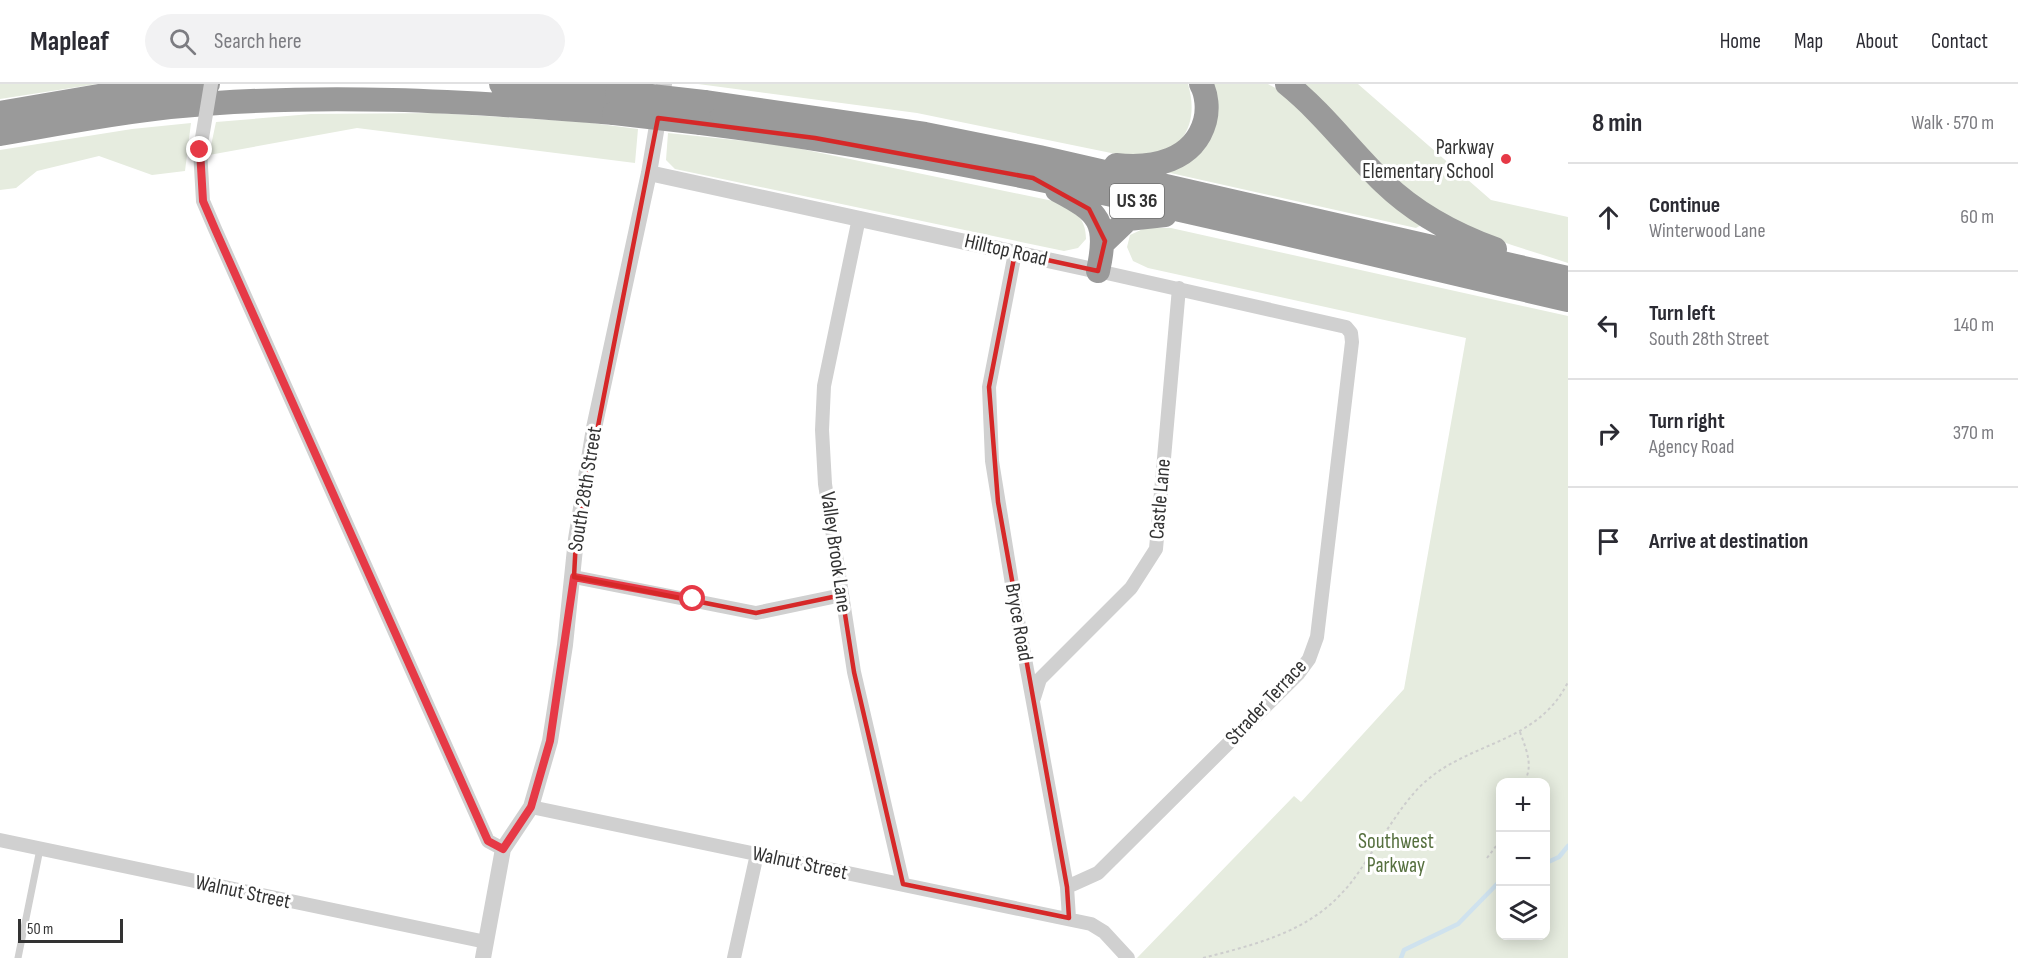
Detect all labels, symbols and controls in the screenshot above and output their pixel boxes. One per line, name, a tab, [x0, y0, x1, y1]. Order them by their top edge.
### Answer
search box	[145, 14, 565, 68]
text: Mapleaf	[30, 25, 109, 58]
icon: search	[166, 25, 199, 58]
text: Search here	[214, 28, 302, 55]
text: Home	[1720, 29, 1761, 54]
text: Map	[1794, 29, 1823, 54]
text: About	[1856, 29, 1898, 54]
text: Contact	[1931, 29, 1988, 54]
text: 8 min	[1592, 108, 1642, 139]
text: Walk · 570 m	[1911, 111, 1994, 135]
place label: Parkway Elementary School	[1362, 135, 1494, 184]
route end	[186, 136, 212, 162]
marker: Parkway Elementary School	[1499, 152, 1513, 166]
road number: US 36	[1110, 184, 1164, 218]
text: Continue	[1649, 192, 1720, 219]
icon: ahead	[1592, 201, 1625, 234]
text: 60 m	[1960, 205, 1994, 229]
text: Winterwood Lane	[1649, 219, 1765, 243]
street label: Hilltop Road	[962, 228, 1050, 272]
text: Turn left	[1649, 300, 1715, 327]
icon: left	[1592, 309, 1625, 342]
text: 140 m	[1954, 313, 1994, 337]
text: South 28th Street	[1649, 327, 1769, 351]
text: Turn right	[1649, 408, 1725, 435]
icon: right	[1592, 417, 1625, 450]
text: 370 m	[1953, 421, 1994, 445]
street label: South 28th Street	[563, 425, 607, 553]
text: Agency Road	[1649, 435, 1734, 459]
street label: Castle Lane	[1144, 458, 1176, 540]
street label: Valley Brook Lane	[815, 490, 857, 614]
icon: arrive	[1592, 525, 1625, 558]
text: Arrive at destination	[1649, 528, 1808, 555]
street label: Bryce Road	[1000, 581, 1038, 663]
route start	[679, 585, 705, 611]
street label: Strader Terrace	[1220, 654, 1312, 750]
map controls	[1496, 778, 1550, 940]
button: +	[1496, 778, 1550, 832]
park label: Southwest Parkway	[1358, 829, 1434, 878]
button: −	[1496, 832, 1550, 886]
street label: Walnut Street	[750, 841, 850, 885]
street label: Walnut Street	[193, 870, 293, 914]
button: layers	[1496, 886, 1550, 940]
scale bar	[18, 916, 123, 944]
text: 50 m	[27, 920, 53, 939]

